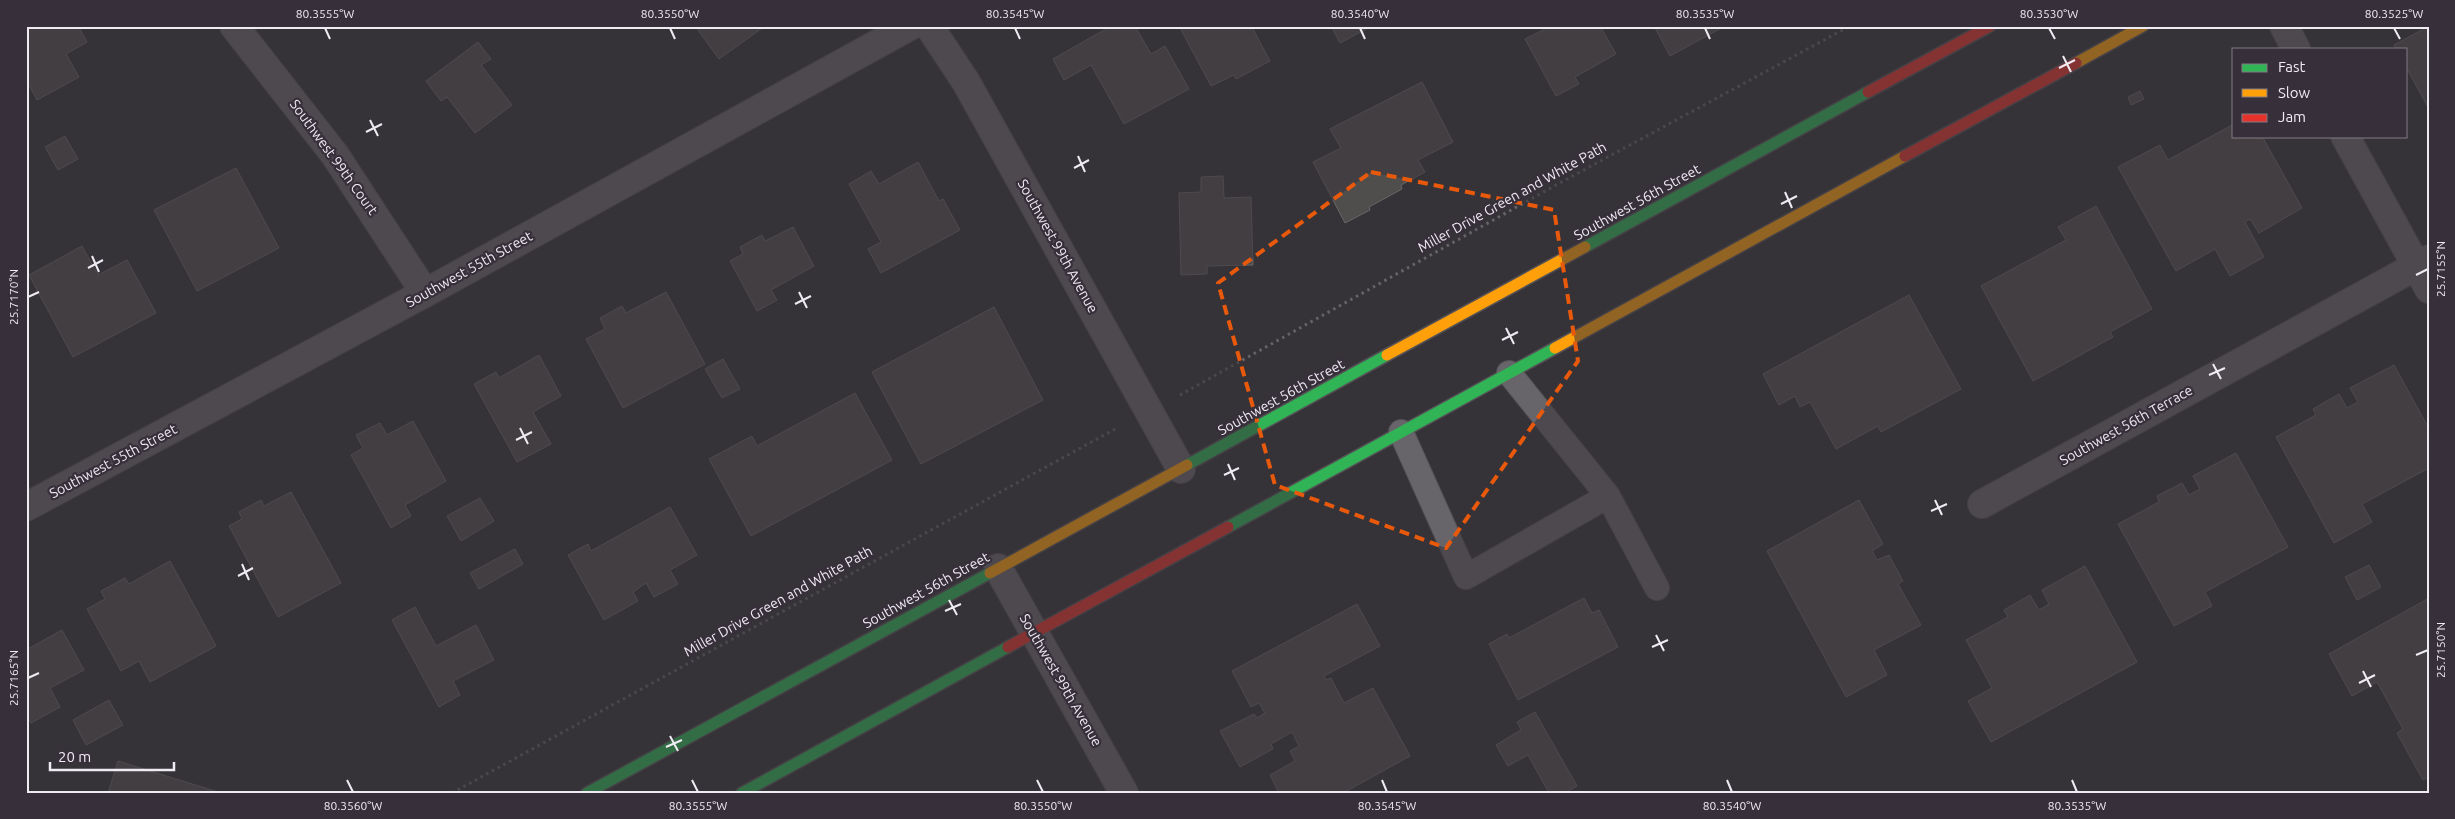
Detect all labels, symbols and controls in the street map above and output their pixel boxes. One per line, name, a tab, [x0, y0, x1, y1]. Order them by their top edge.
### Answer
text: 80.3555°W	[296, 7, 354, 20]
text: 80.3550°W	[641, 7, 699, 20]
text: 80.3545°W	[986, 7, 1044, 20]
text: 80.3540°W	[1331, 7, 1389, 20]
text: 80.3535°W	[1676, 7, 1734, 20]
text: 80.3530°W	[2020, 7, 2078, 20]
text: 80.3525°W	[2365, 7, 2423, 20]
legend	[2232, 48, 2408, 138]
text: Fast	[2278, 58, 2306, 75]
text: Slow	[2278, 84, 2311, 101]
street label: Southwest 99th Court	[287, 96, 381, 218]
text: Jam	[2278, 108, 2306, 125]
street label: Miller Drive Green and White Path	[1415, 138, 1609, 256]
street label: Southwest 56th Street	[1571, 160, 1703, 243]
street label: Southwest 99th Avenue	[1015, 177, 1101, 315]
street label: Southwest 55th Street	[403, 227, 535, 310]
text: 25.7155°N	[2434, 241, 2447, 297]
text: 25.7170°N	[7, 269, 20, 325]
street label: Southwest 56th Street	[1215, 355, 1347, 438]
street label: Southwest 56th Terrace	[2057, 382, 2195, 468]
street label: Southwest 55th Street	[47, 420, 180, 501]
street label: Miller Drive Green and White Path	[681, 542, 875, 660]
street label: Southwest 56th Street	[860, 548, 992, 631]
street label: Southwest 99th Avenue	[1017, 611, 1105, 749]
text: 25.7150°N	[2434, 622, 2447, 678]
text: 25.7165°N	[7, 650, 20, 706]
scale bar	[50, 739, 174, 771]
text: 20 m	[58, 748, 91, 765]
text: 80.3560°W	[324, 799, 382, 812]
text: 80.3555°W	[669, 799, 727, 812]
text: 80.3550°W	[1014, 799, 1072, 812]
text: 80.3545°W	[1358, 799, 1416, 812]
text: 80.3540°W	[1703, 799, 1761, 812]
text: 80.3535°W	[2048, 799, 2106, 812]

